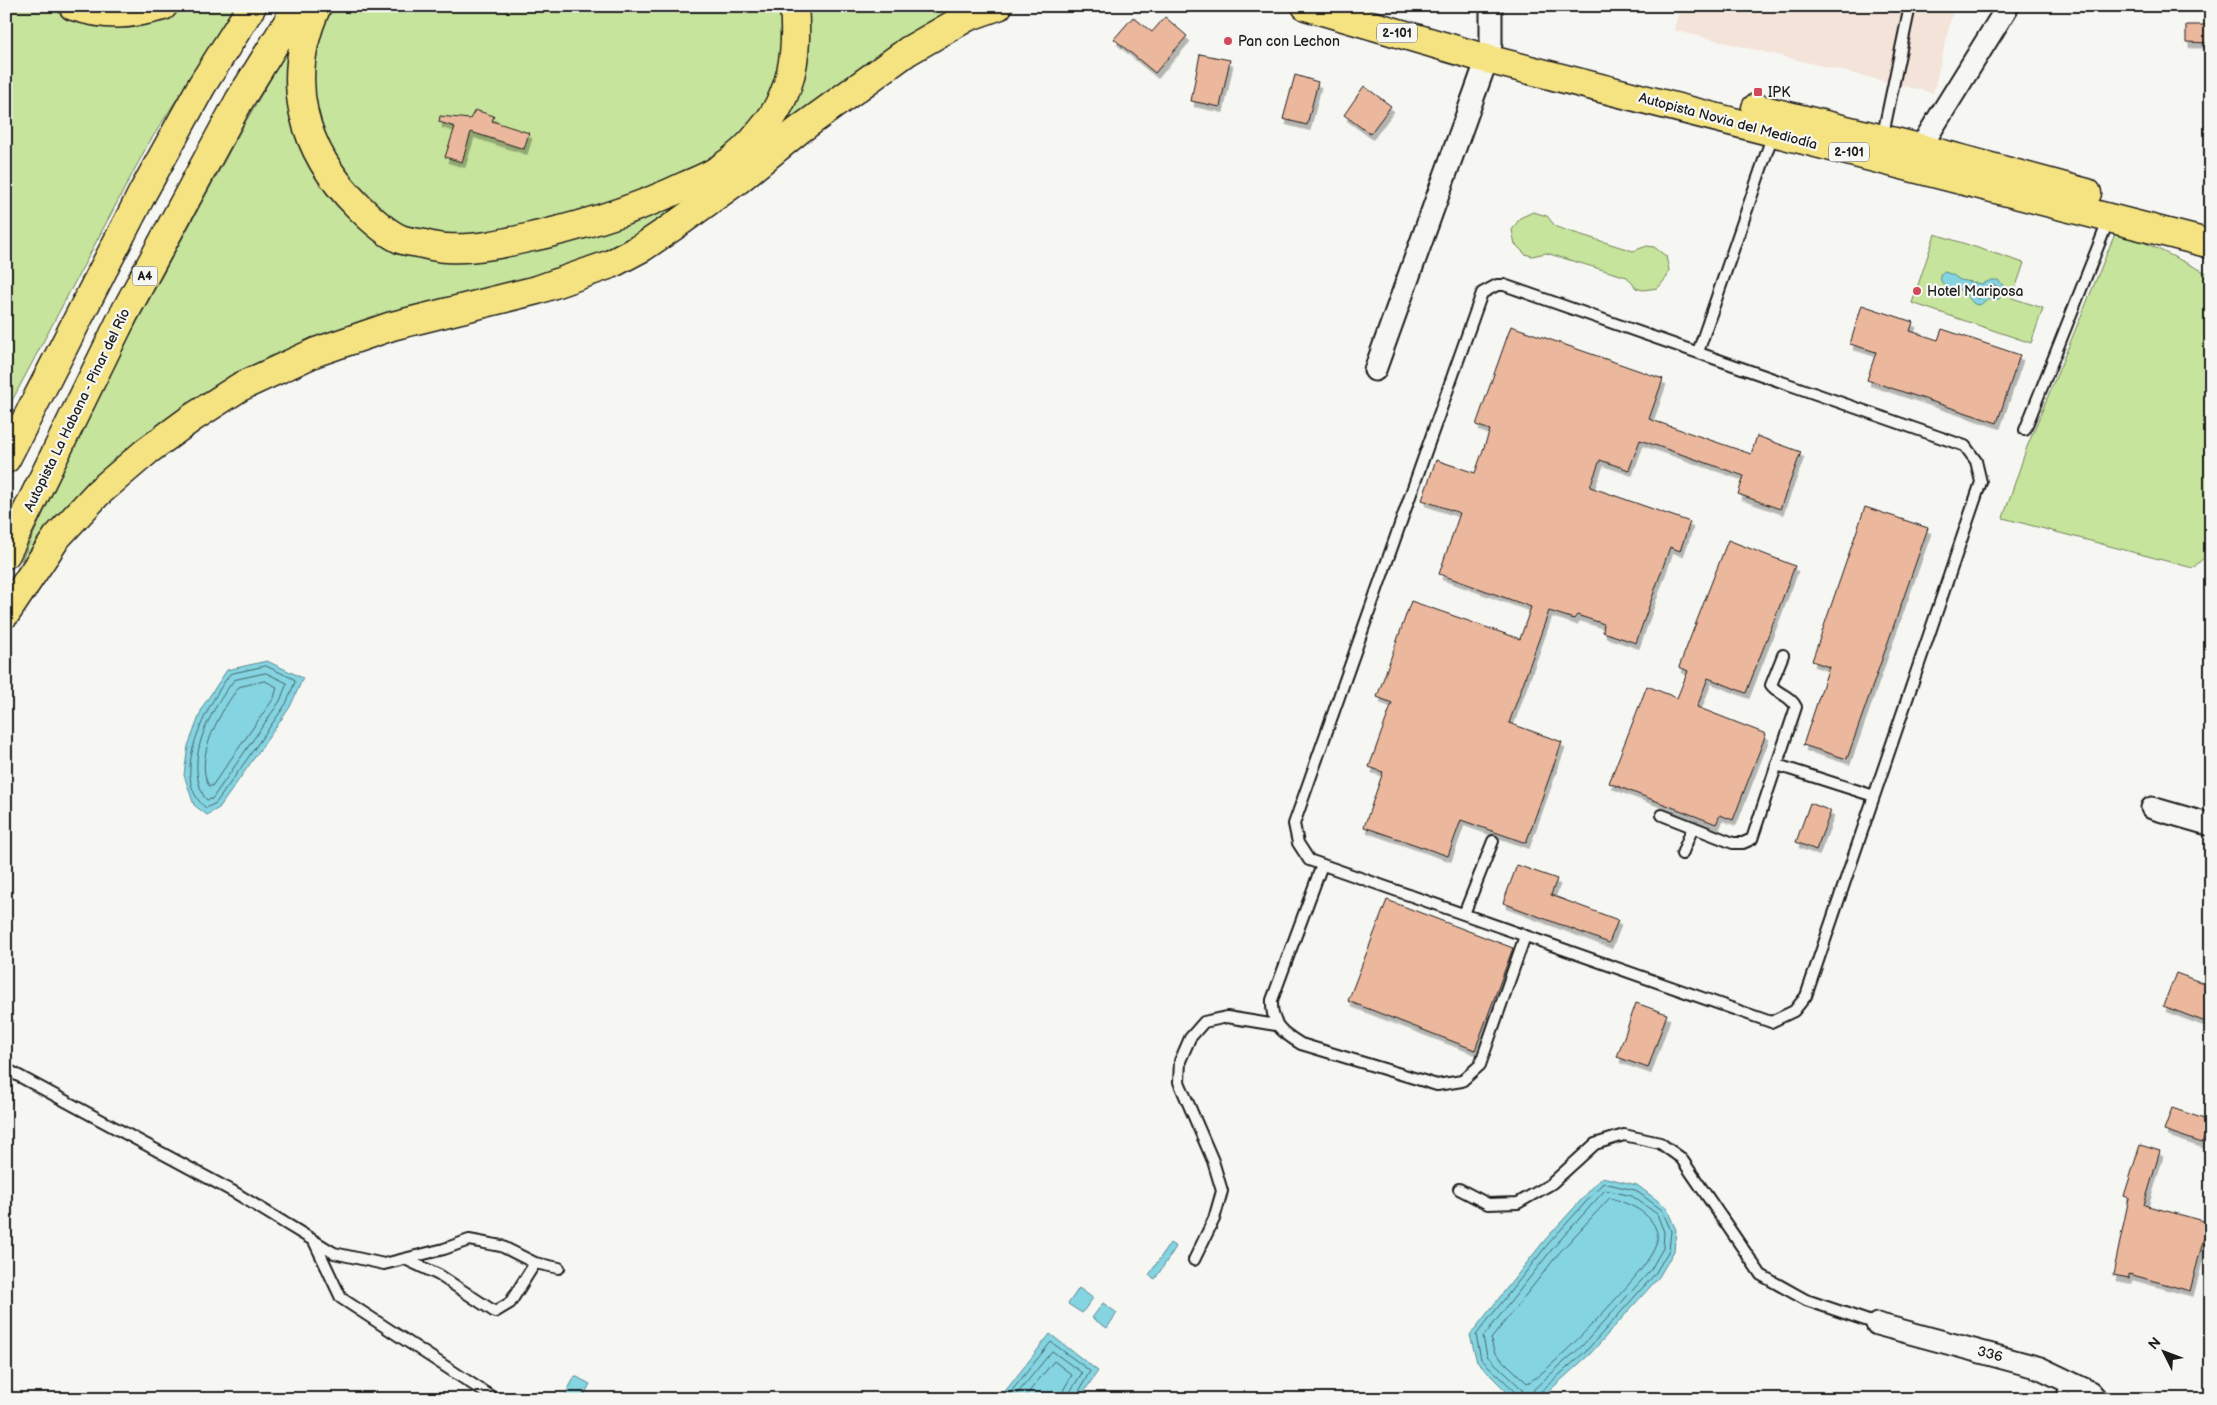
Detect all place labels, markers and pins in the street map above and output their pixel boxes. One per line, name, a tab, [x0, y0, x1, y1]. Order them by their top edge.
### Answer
place label: Pan con Lechon	[1238, 33, 1340, 50]
marker: Pan con Lechon	[1222, 35, 1234, 47]
place label: IPK	[1768, 84, 1791, 101]
marker: IPK	[1752, 86, 1764, 98]
place label: Hotel Mariposa	[1927, 283, 2023, 300]
marker: Hotel Mariposa	[1911, 285, 1923, 297]

